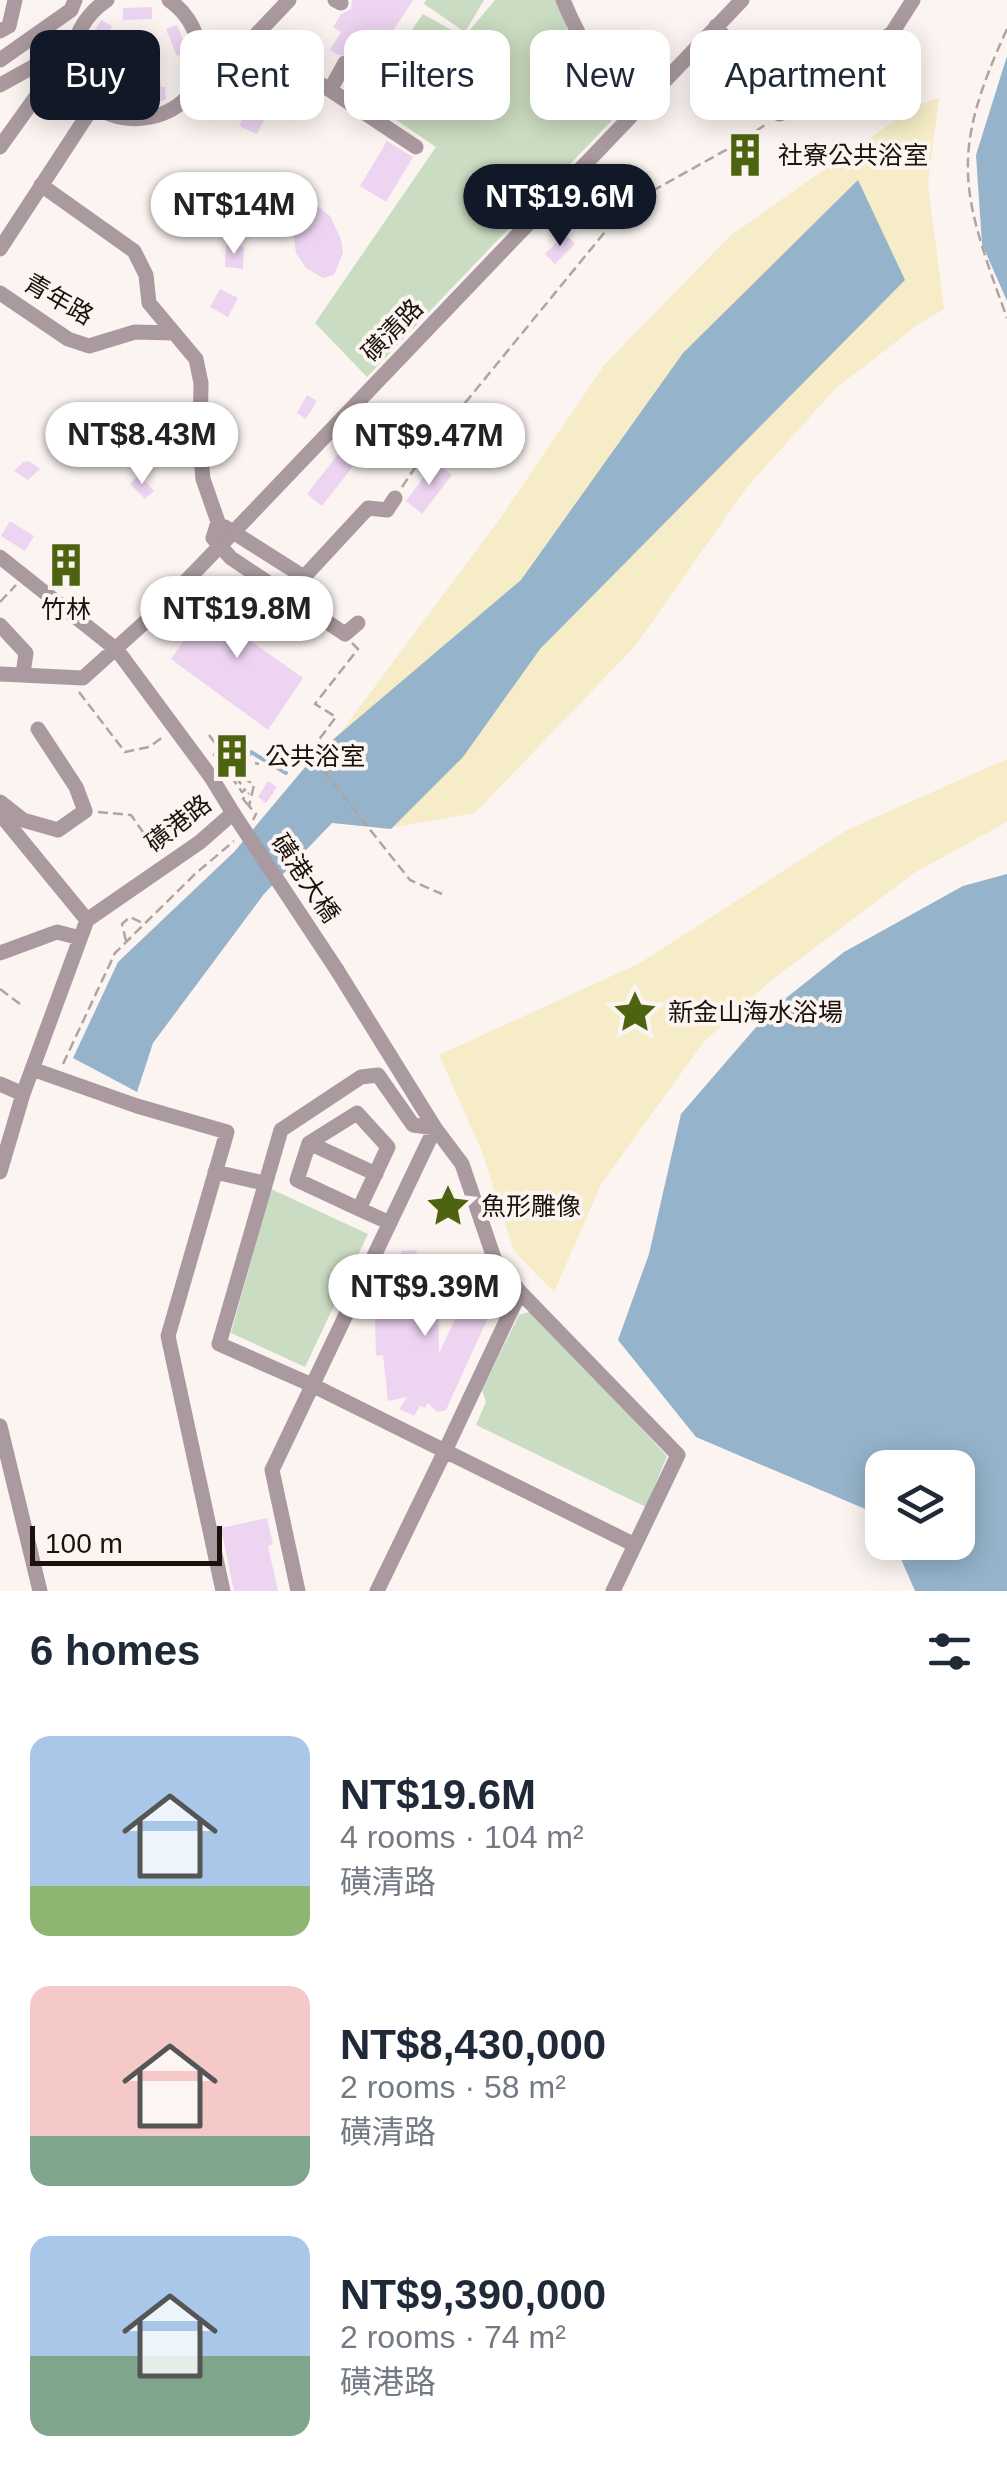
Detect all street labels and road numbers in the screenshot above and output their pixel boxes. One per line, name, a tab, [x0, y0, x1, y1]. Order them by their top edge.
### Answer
street label: 青年路	[20, 268, 98, 330]
street label: 磺清路	[356, 293, 428, 367]
street label: 磺港路	[140, 789, 216, 857]
street label: 磺港大橋	[266, 829, 346, 927]

